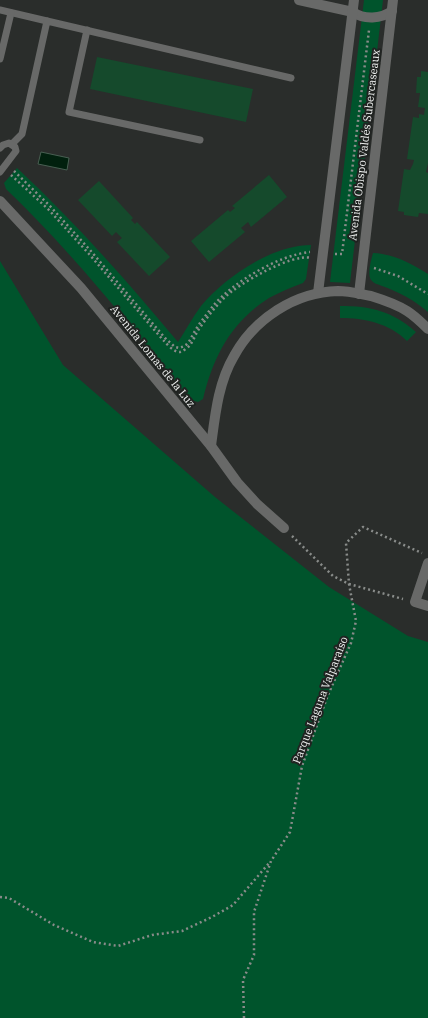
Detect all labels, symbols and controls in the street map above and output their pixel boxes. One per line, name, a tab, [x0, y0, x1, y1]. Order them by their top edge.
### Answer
street label: Avenida Obispo Valdés Subercaseaux	[345, 49, 383, 241]
street label: Avenida Lomas de la Luz	[107, 302, 199, 410]
street label: Parque Laguna Valparaíso	[289, 634, 351, 766]

